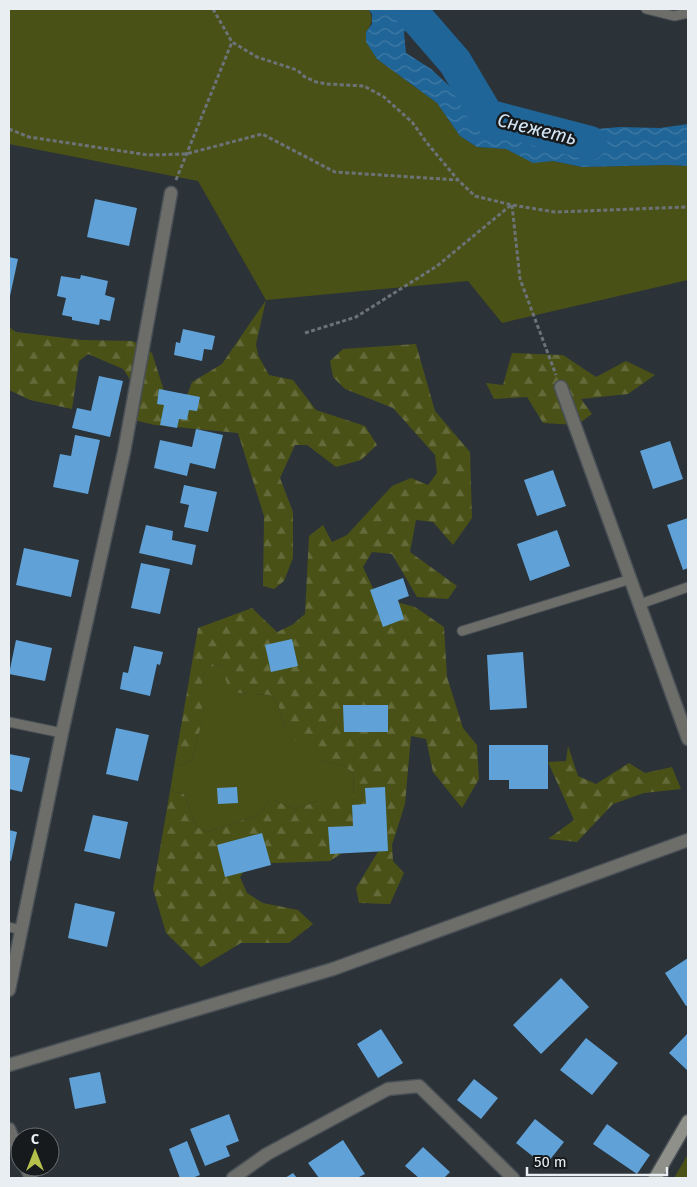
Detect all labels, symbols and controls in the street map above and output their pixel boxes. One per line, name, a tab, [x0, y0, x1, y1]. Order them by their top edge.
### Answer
water label: Снежеть	[495, 108, 579, 150]
north arrow	[10, 1127, 60, 1177]
text: С	[31, 1131, 39, 1148]
scale bar	[527, 1144, 667, 1176]
text: 50 m	[534, 1153, 567, 1171]

